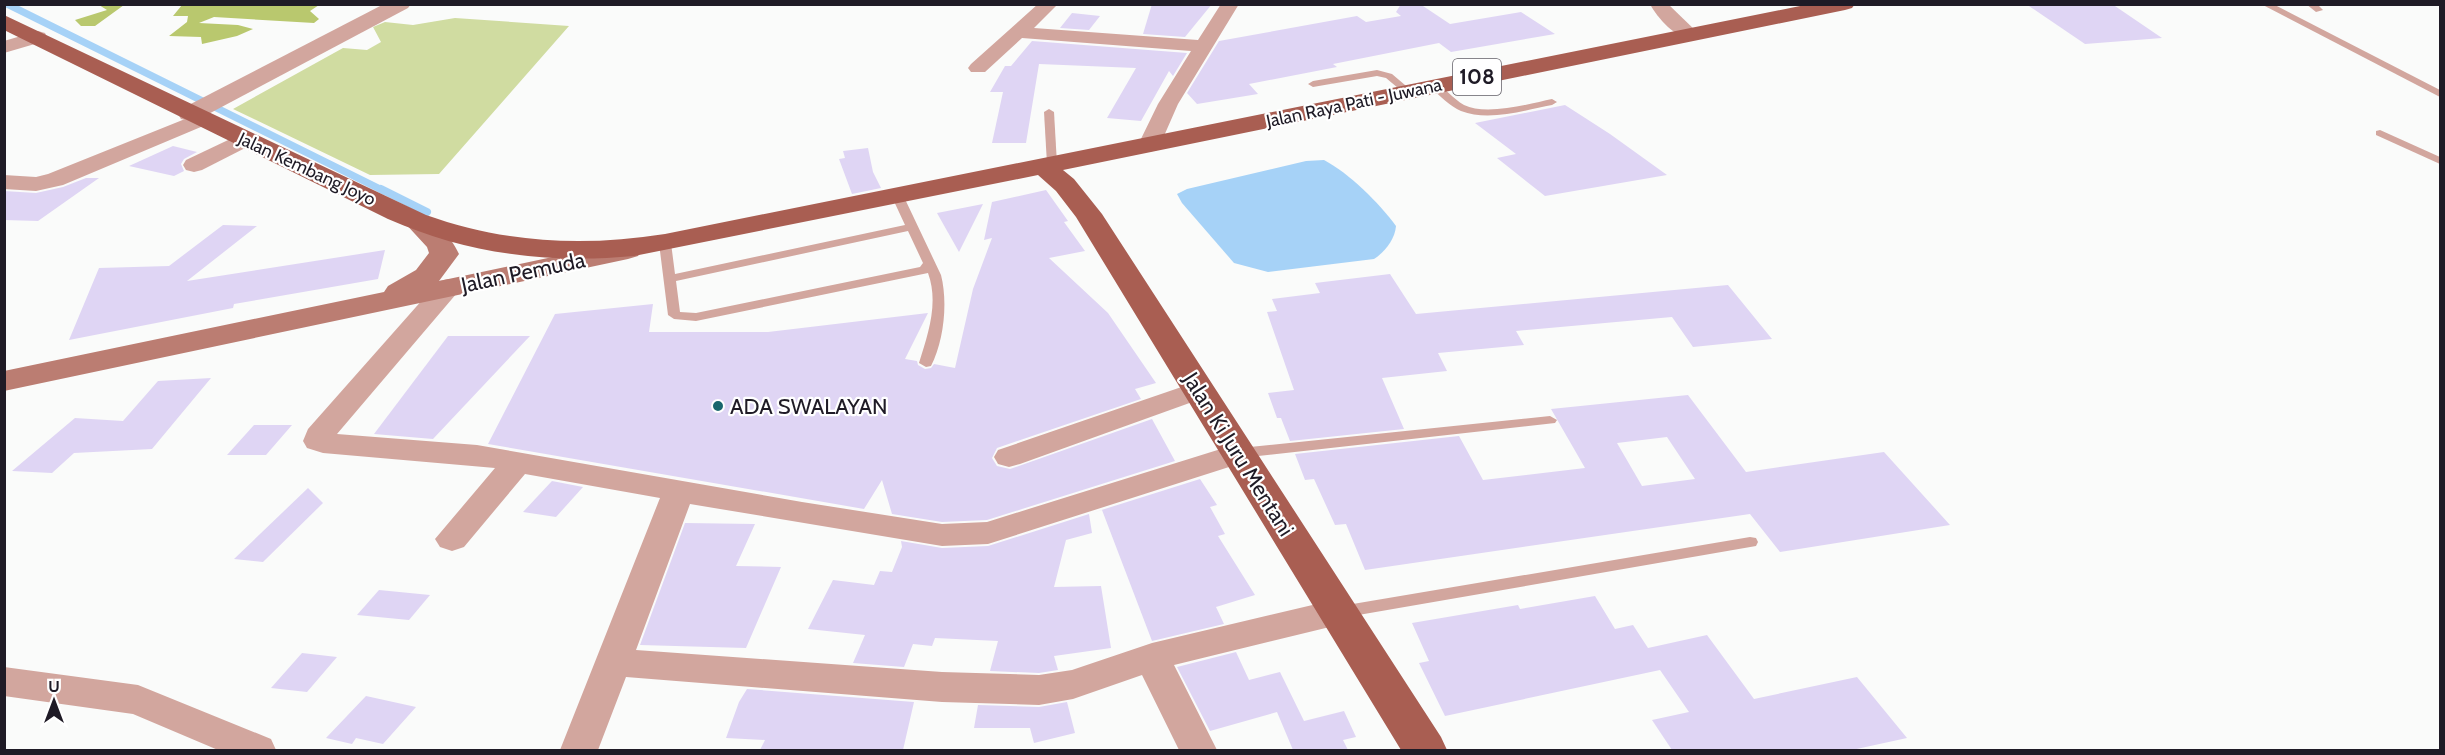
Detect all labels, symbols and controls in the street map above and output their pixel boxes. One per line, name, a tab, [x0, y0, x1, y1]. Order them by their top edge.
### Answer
road number: 108	[1453, 59, 1501, 95]
street label: Jalan Raya Pati - Juwana	[1263, 74, 1444, 133]
street label: Jalan Kembang Joyo	[234, 127, 379, 211]
street label: Jalan Pemuda	[458, 246, 588, 299]
street label: Jalan Ki Juru Mentani	[1177, 367, 1300, 541]
place label: ADA SWALAYAN	[730, 393, 887, 420]
marker: ADA SWALAYAN	[711, 399, 725, 413]
north arrow	[24, 671, 84, 731]
text: U	[48, 677, 60, 696]

